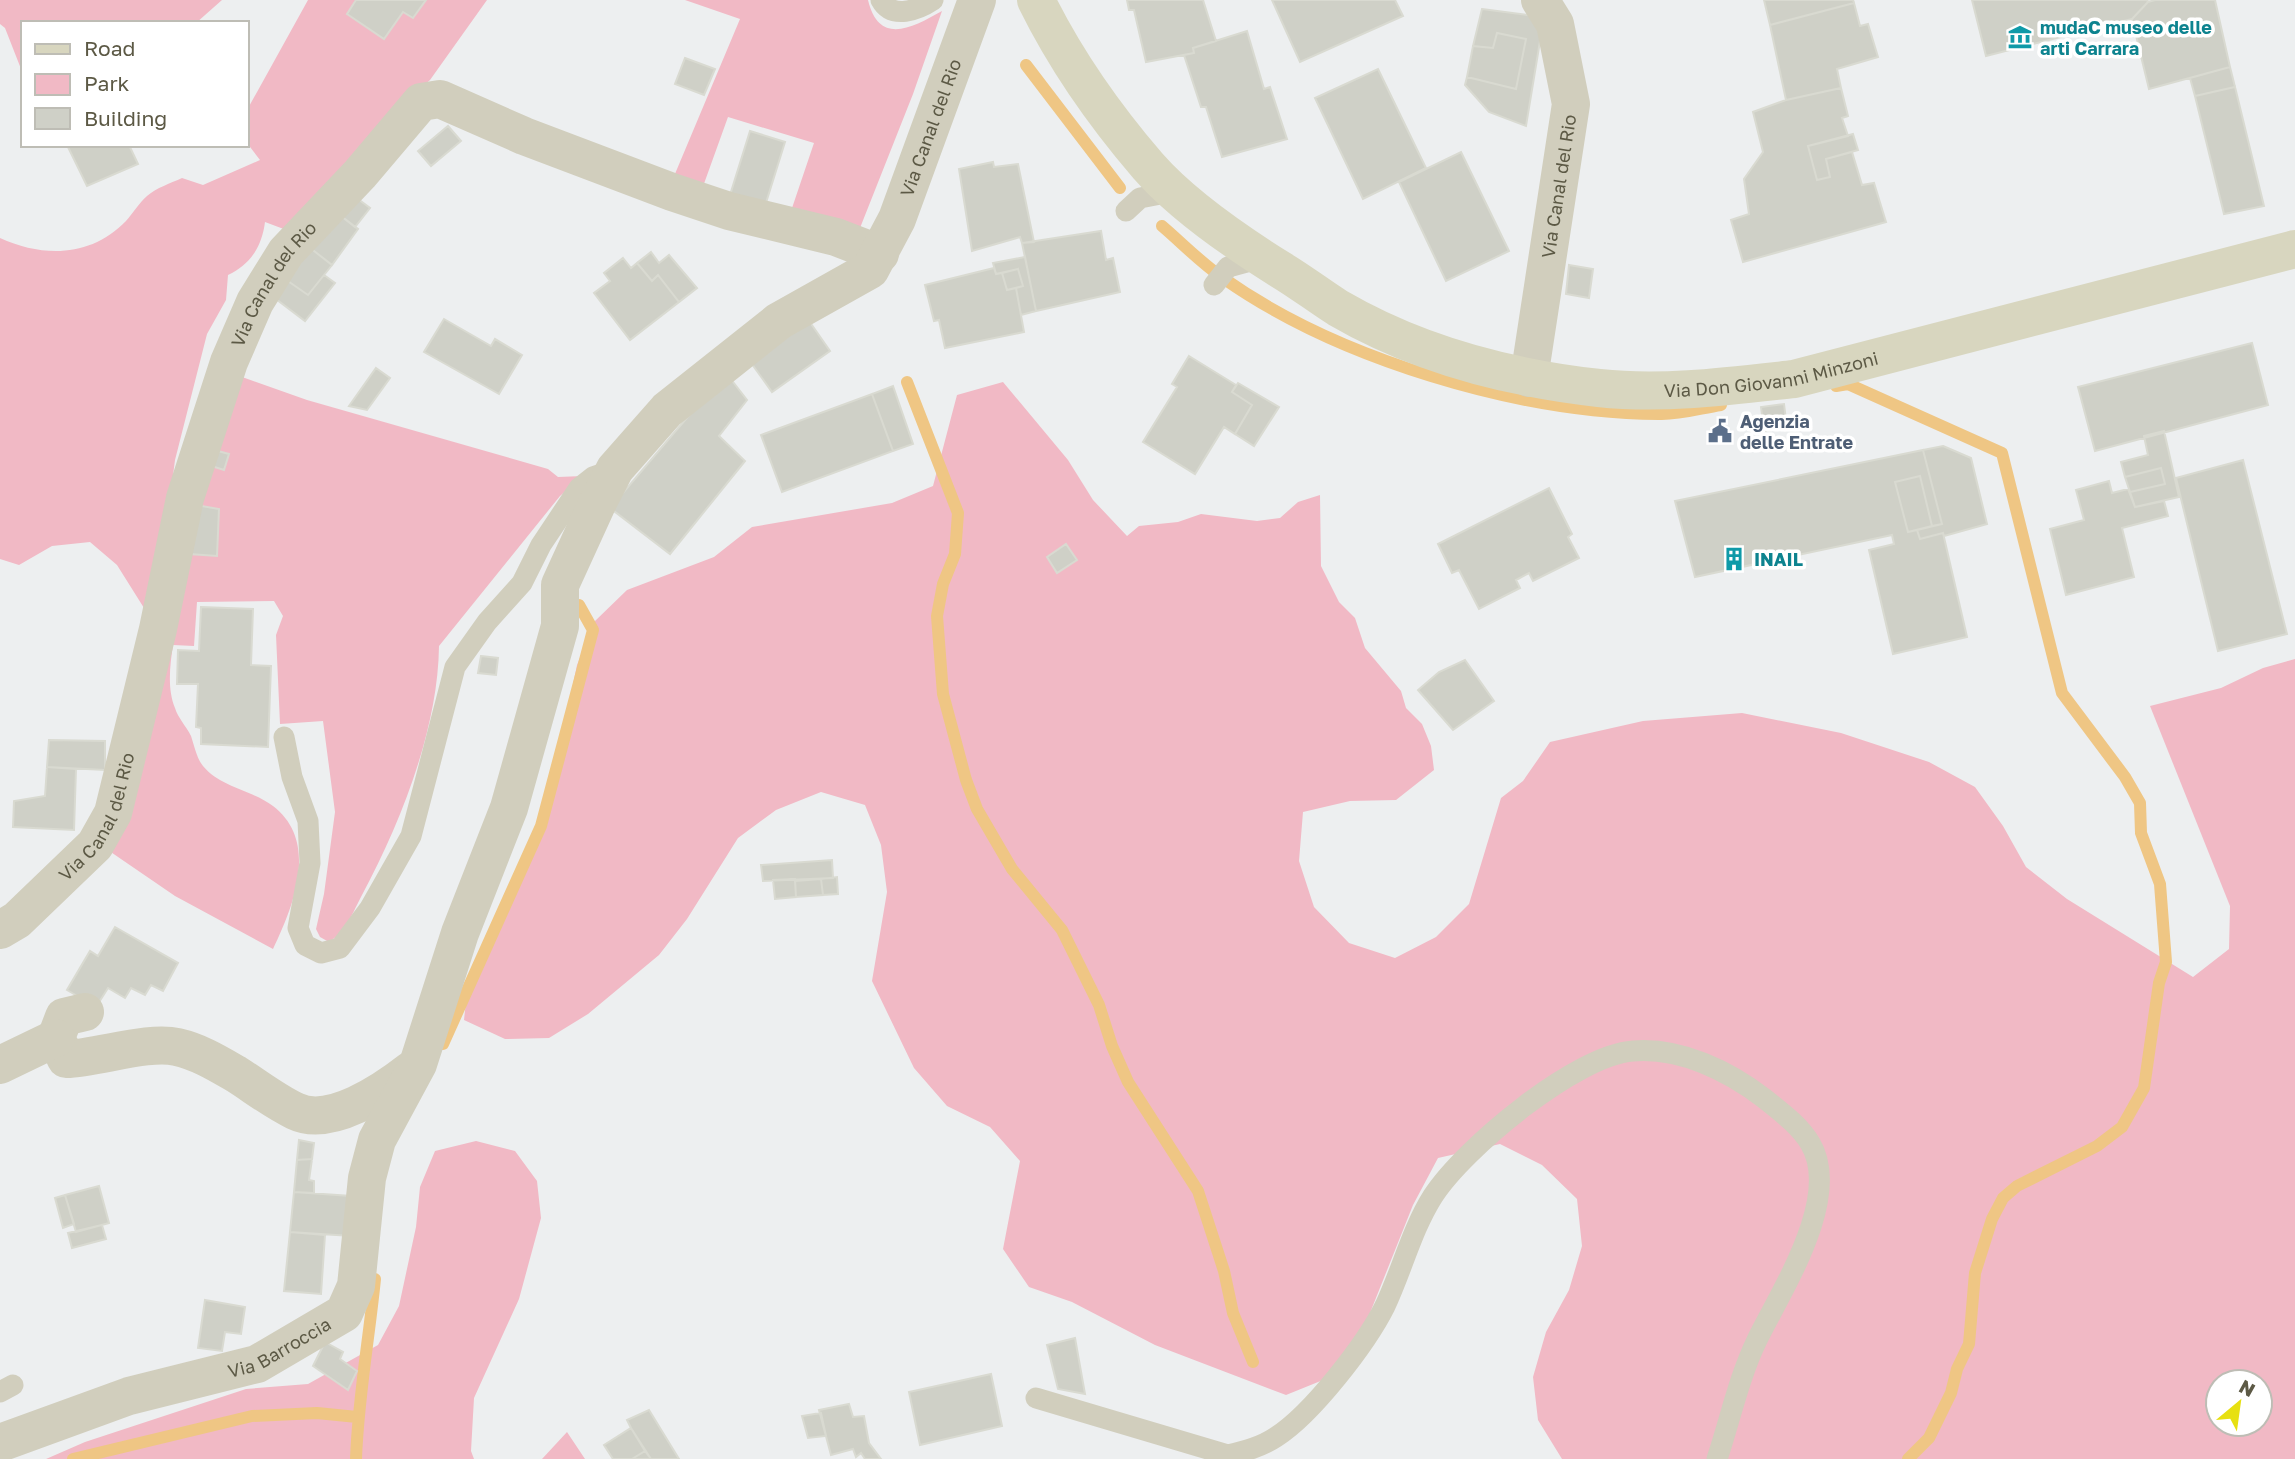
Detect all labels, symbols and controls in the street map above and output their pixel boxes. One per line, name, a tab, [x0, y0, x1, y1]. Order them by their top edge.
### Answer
place label: mudaC museo delle arti Carrara	[2040, 16, 2212, 59]
legend	[21, 21, 248, 147]
museum icon: mudaC museo delle arti Carrara	[2006, 23, 2034, 51]
text: Road	[84, 35, 135, 61]
street label: Via Canal del Rio	[895, 56, 966, 200]
text: Park	[84, 70, 130, 96]
text: Building	[84, 105, 167, 131]
street label: Via Canal del Rio	[1537, 113, 1580, 260]
street label: Via Canal del Rio	[226, 216, 321, 350]
street label: Via Don Giovanni Minzoni	[1663, 347, 1880, 401]
place label: Agenzia delle Entrate	[1740, 410, 1853, 453]
public building icon: Agenzia delle Entrate	[1706, 417, 1734, 445]
building icon: INAIL	[1720, 545, 1748, 573]
place label: INAIL	[1754, 548, 1803, 570]
street label: Via Canal del Rio	[54, 750, 138, 885]
street label: Via Barroccia	[225, 1312, 334, 1382]
north arrow	[2204, 1368, 2274, 1438]
text: N	[2236, 1374, 2259, 1401]

